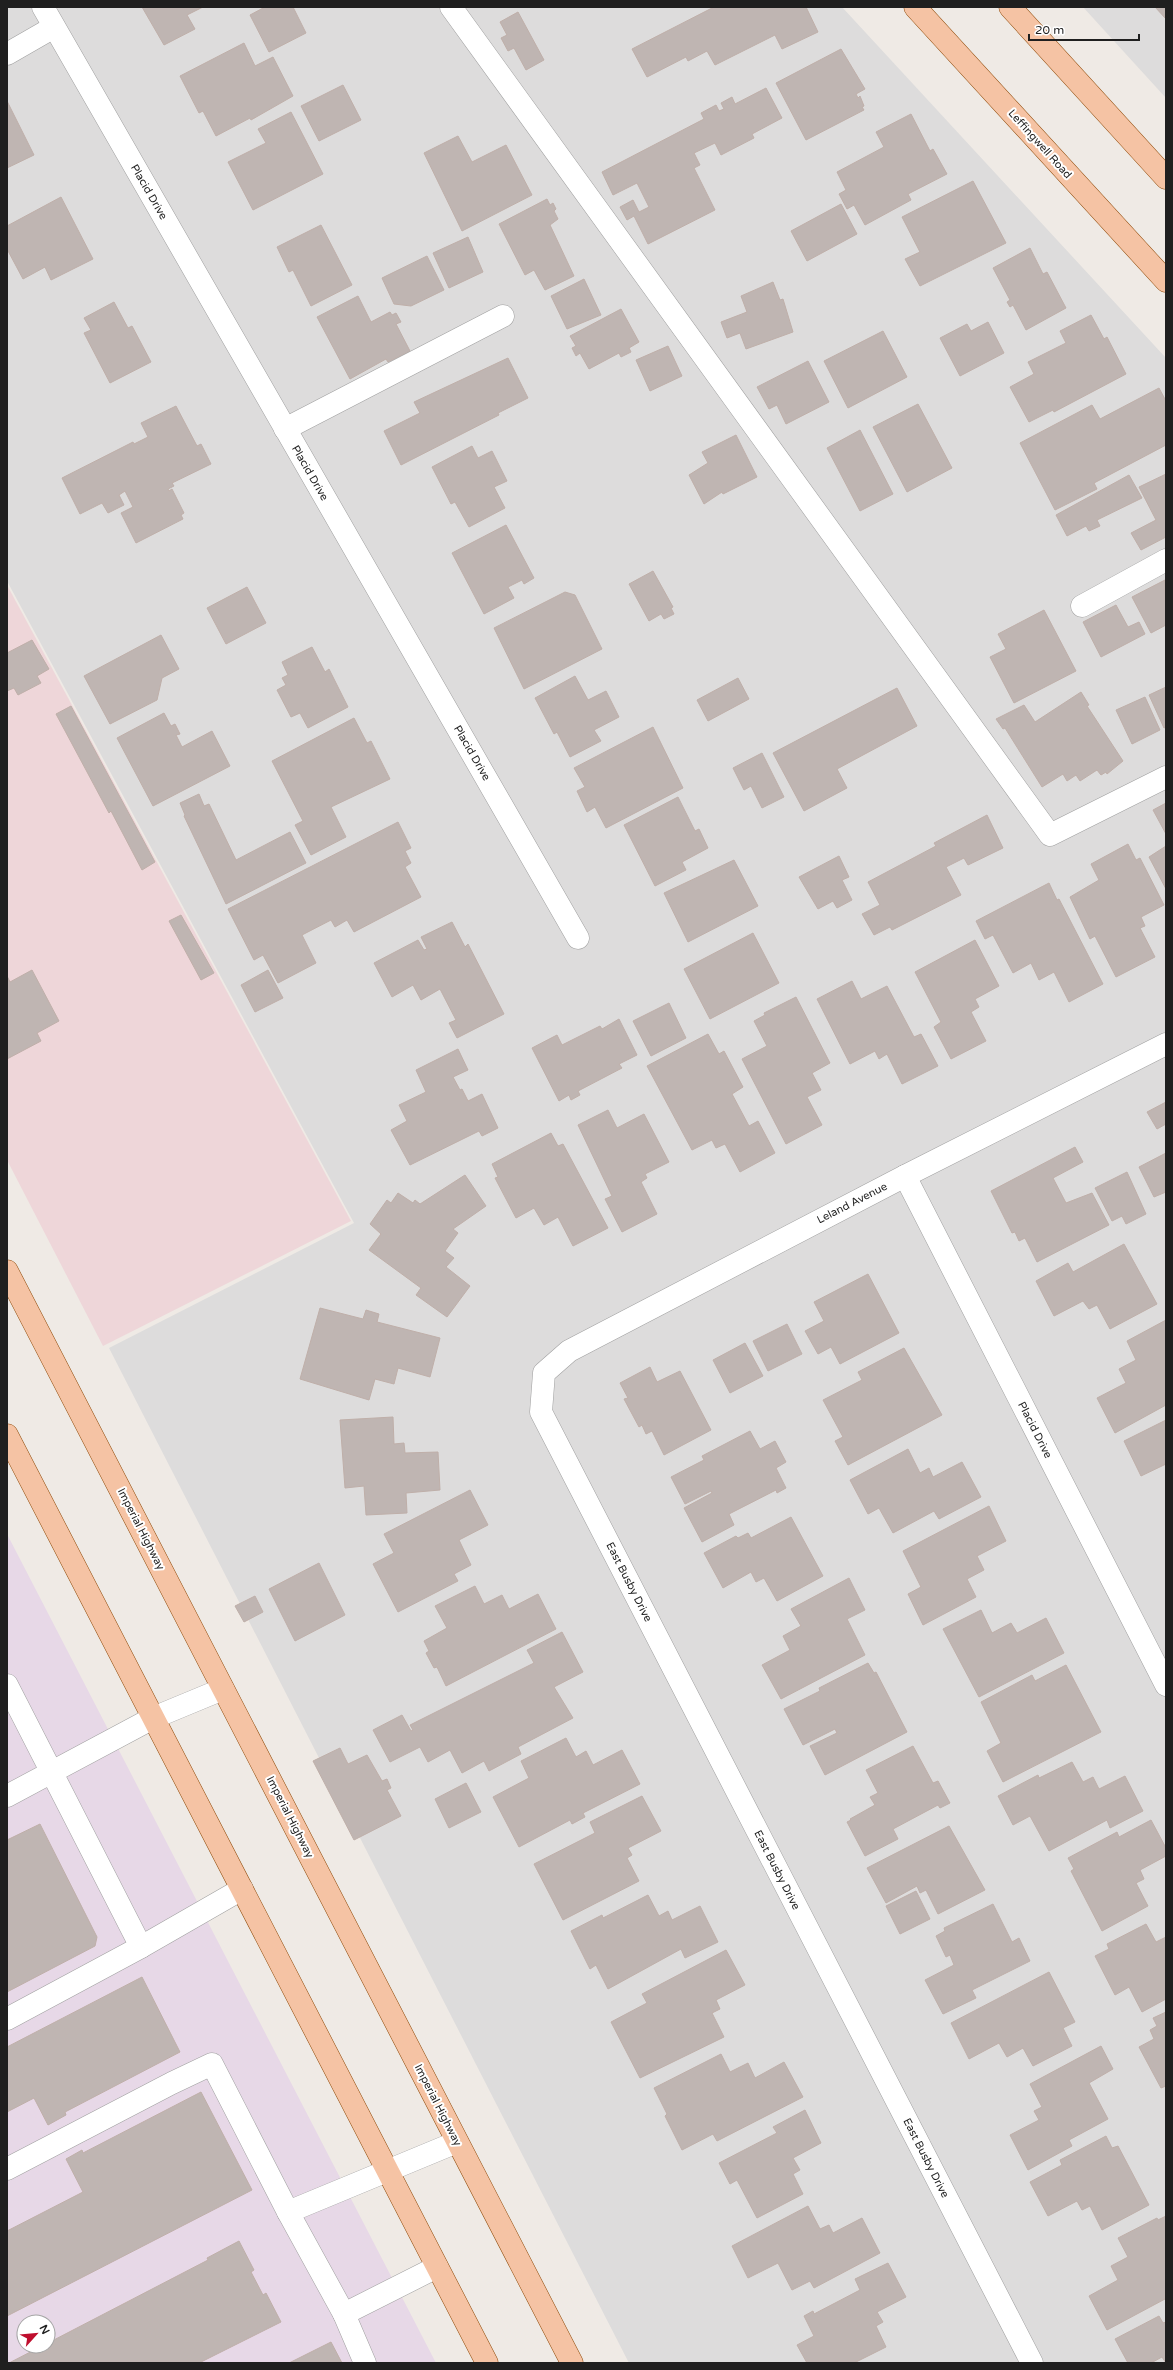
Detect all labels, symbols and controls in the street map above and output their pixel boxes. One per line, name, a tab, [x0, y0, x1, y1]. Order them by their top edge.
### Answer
scale bar	[1029, 16, 1139, 42]
text: 20 m	[1035, 23, 1064, 37]
street label: Leffingwell Road	[1006, 107, 1074, 181]
street label: Placid Drive	[128, 162, 170, 222]
street label: Placid Drive	[289, 443, 331, 503]
street label: Placid Drive	[451, 723, 493, 783]
street label: Leland Avenue	[815, 1180, 889, 1226]
street label: Placid Drive	[1015, 1400, 1055, 1460]
street label: Imperial Highway	[115, 1486, 167, 1572]
street label: East Busby Drive	[603, 1540, 655, 1624]
street label: Imperial Highway	[264, 1774, 316, 1860]
street label: East Busby Drive	[751, 1828, 803, 1912]
street label: Imperial Highway	[412, 2062, 464, 2148]
street label: East Busby Drive	[900, 2116, 952, 2200]
north arrow	[16, 2314, 56, 2354]
text: N	[37, 2323, 52, 2337]

